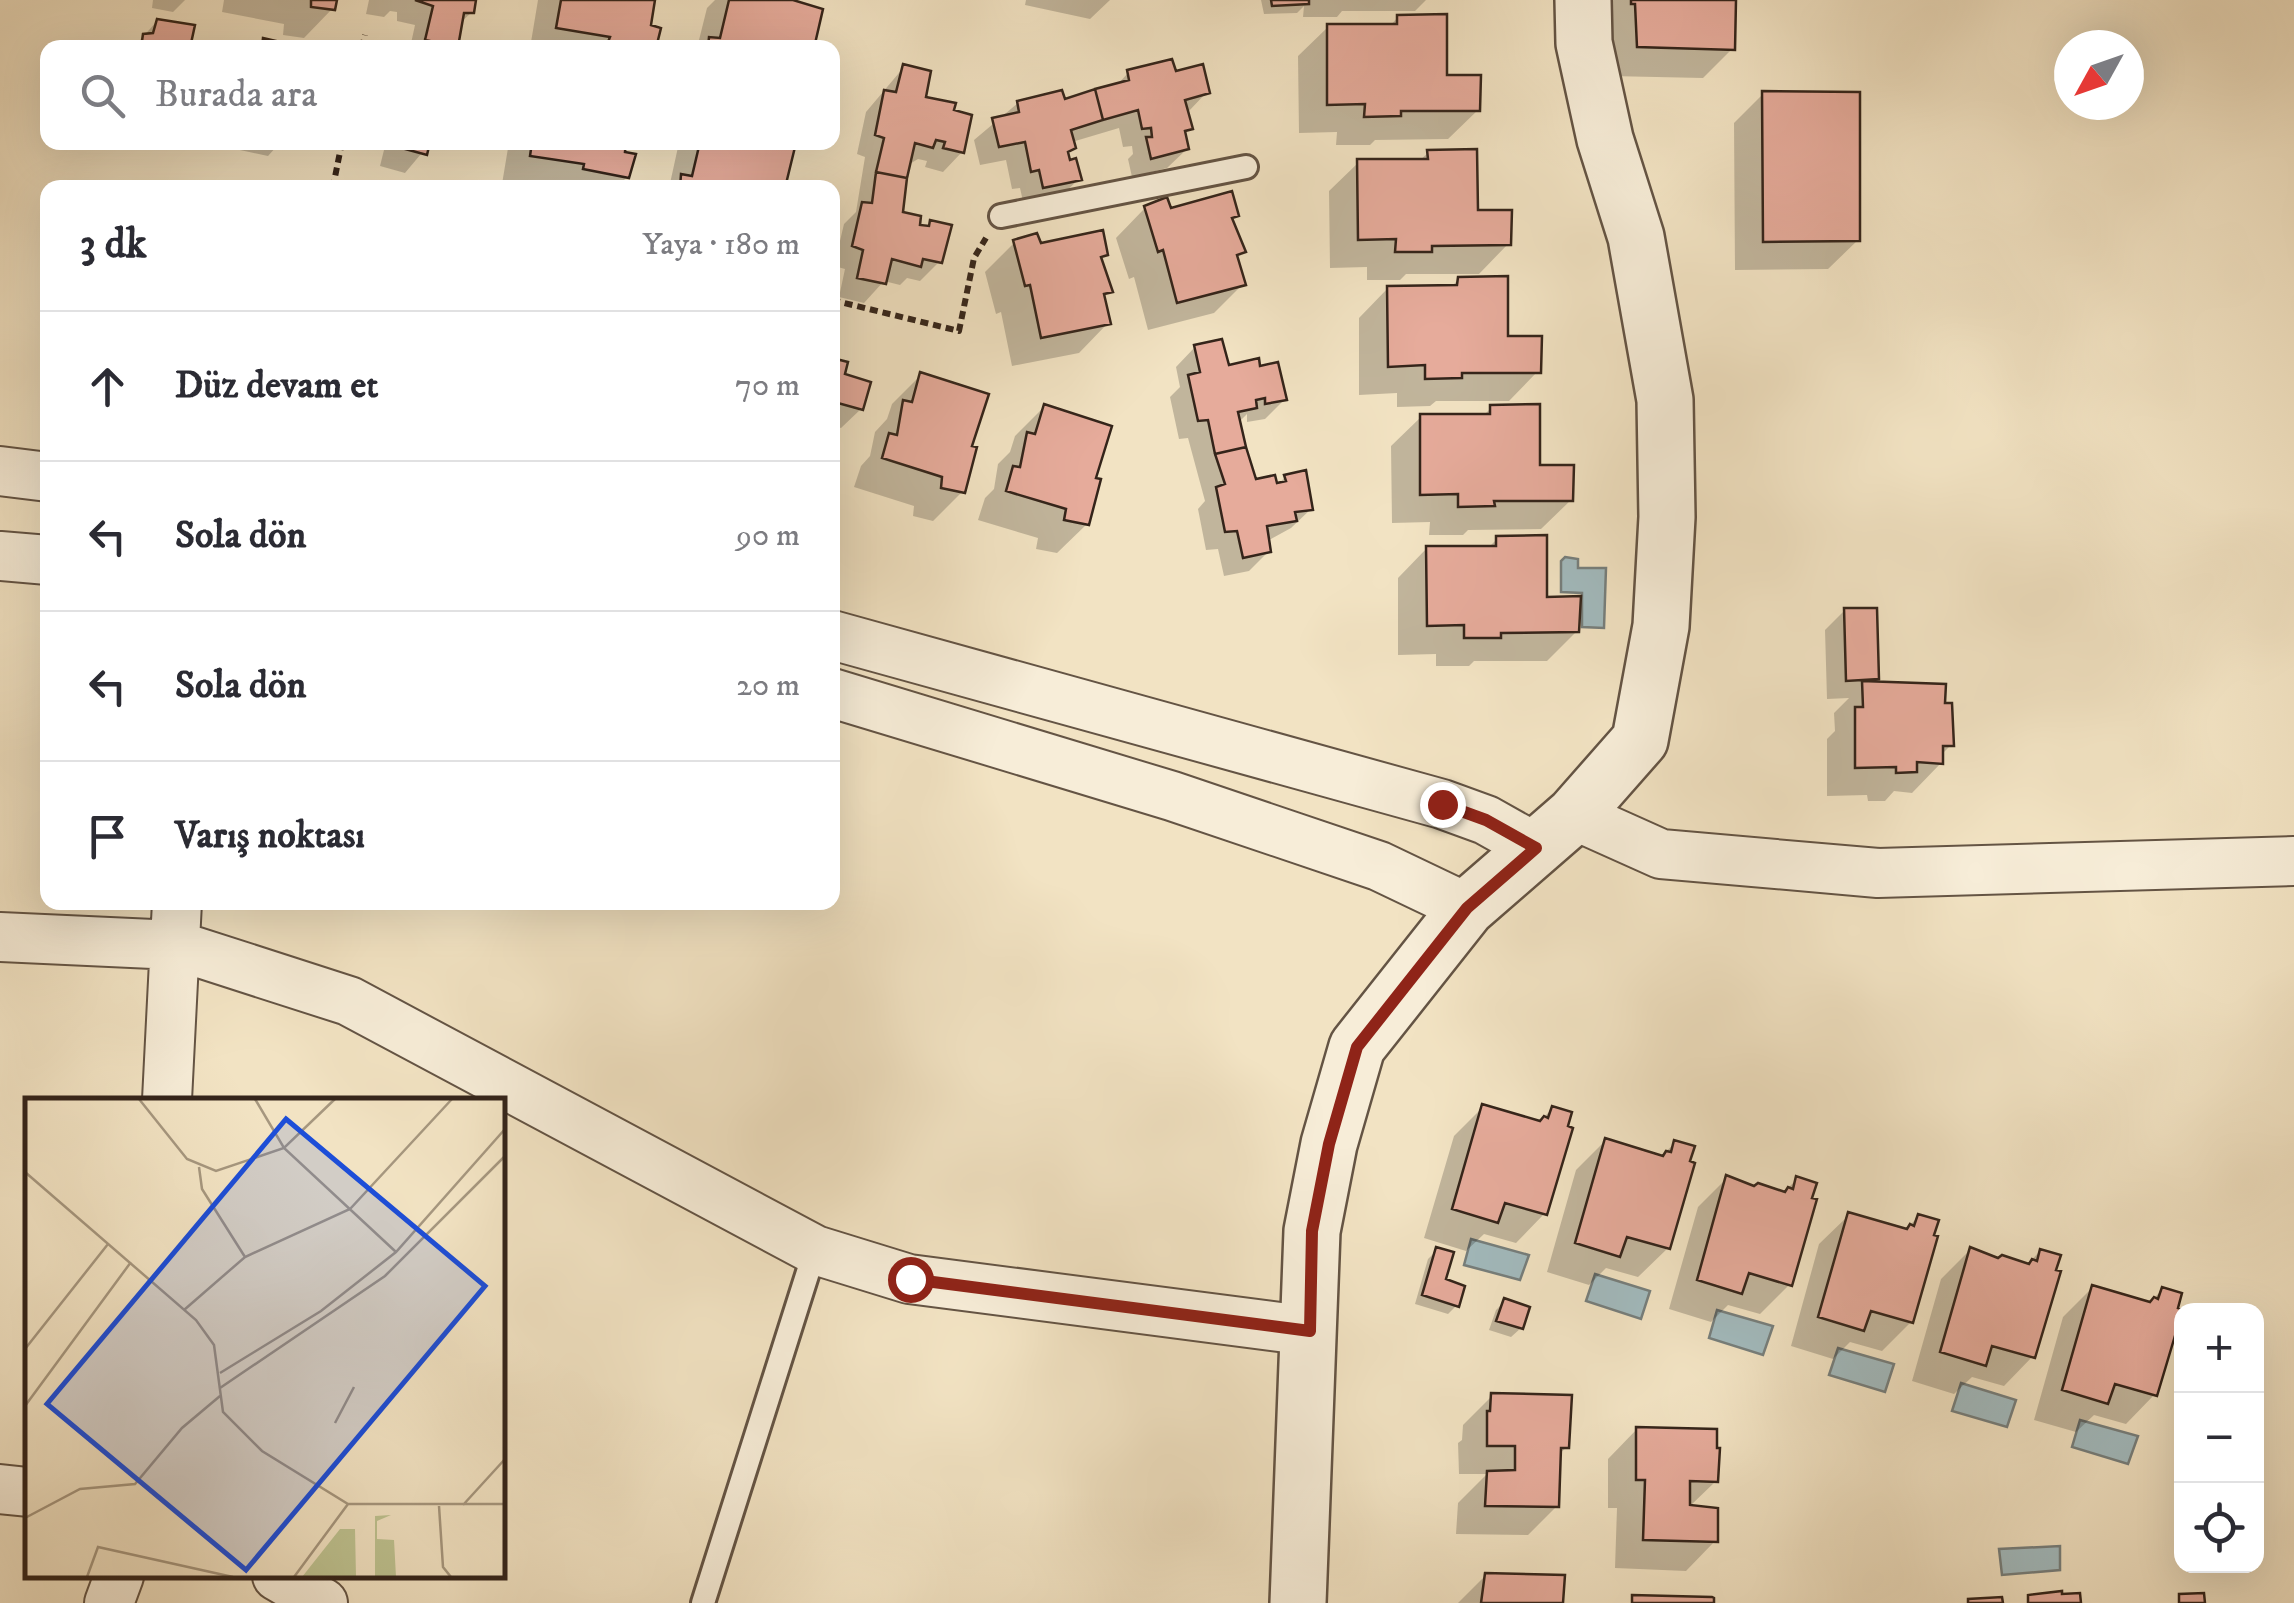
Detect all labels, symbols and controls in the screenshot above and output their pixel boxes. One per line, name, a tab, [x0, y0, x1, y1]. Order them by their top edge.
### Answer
north arrow	[2054, 30, 2144, 120]
search box	[40, 40, 840, 150]
icon: search	[75, 68, 130, 123]
text: Burada ara	[155, 71, 317, 119]
text: 3 dk	[80, 219, 146, 271]
text: Yaya · 180 m	[642, 225, 800, 265]
icon: ahead	[80, 359, 135, 414]
text: Düz devam et	[175, 362, 378, 410]
text: 70 m	[735, 366, 800, 406]
icon: left	[80, 509, 135, 564]
text: Sola dön	[175, 512, 306, 560]
text: 90 m	[736, 516, 800, 556]
icon: left	[80, 659, 135, 714]
text: Sola dön	[175, 662, 306, 710]
text: 20 m	[736, 666, 800, 706]
route end	[1420, 782, 1466, 828]
icon: arrive	[80, 809, 135, 864]
text: Varış noktası	[175, 812, 365, 860]
inset map	[25, 1098, 505, 1578]
route start	[888, 1257, 934, 1303]
map controls	[2174, 1303, 2264, 1573]
button: +	[2174, 1303, 2264, 1393]
button: −	[2174, 1393, 2264, 1483]
button: locate	[2174, 1483, 2264, 1573]

